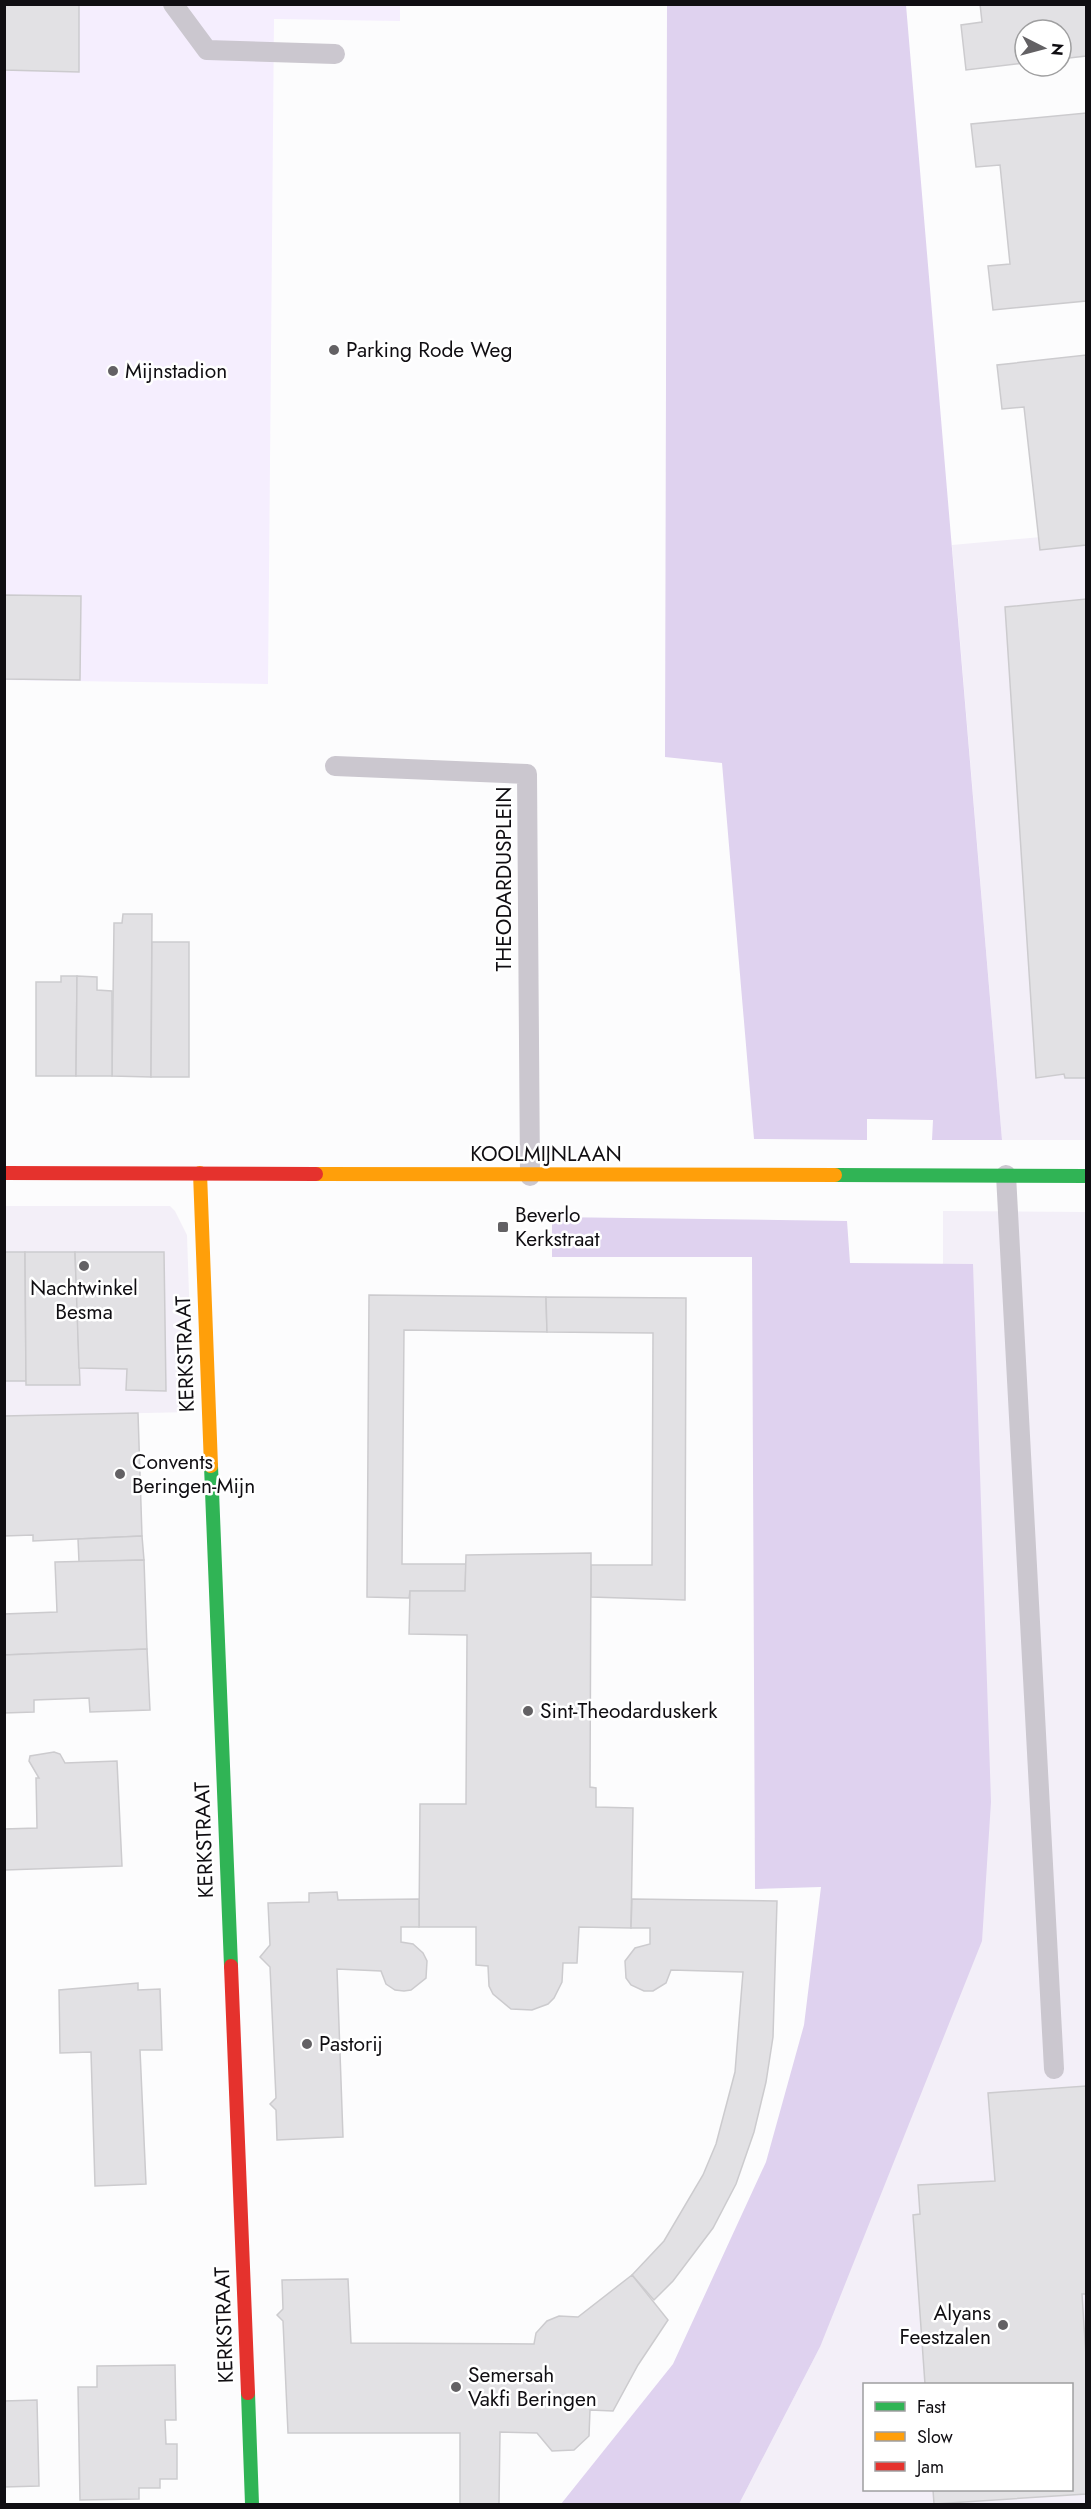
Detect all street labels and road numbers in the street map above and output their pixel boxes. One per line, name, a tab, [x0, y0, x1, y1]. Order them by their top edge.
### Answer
street label: THEODARDUSPLEIN	[489, 786, 519, 972]
street label: KOOLMIJNLAAN	[470, 1139, 622, 1169]
street label: KERKSTRAAT	[168, 1295, 202, 1413]
street label: KERKSTRAAT	[187, 1781, 221, 1899]
street label: KERKSTRAAT	[207, 2266, 241, 2384]

